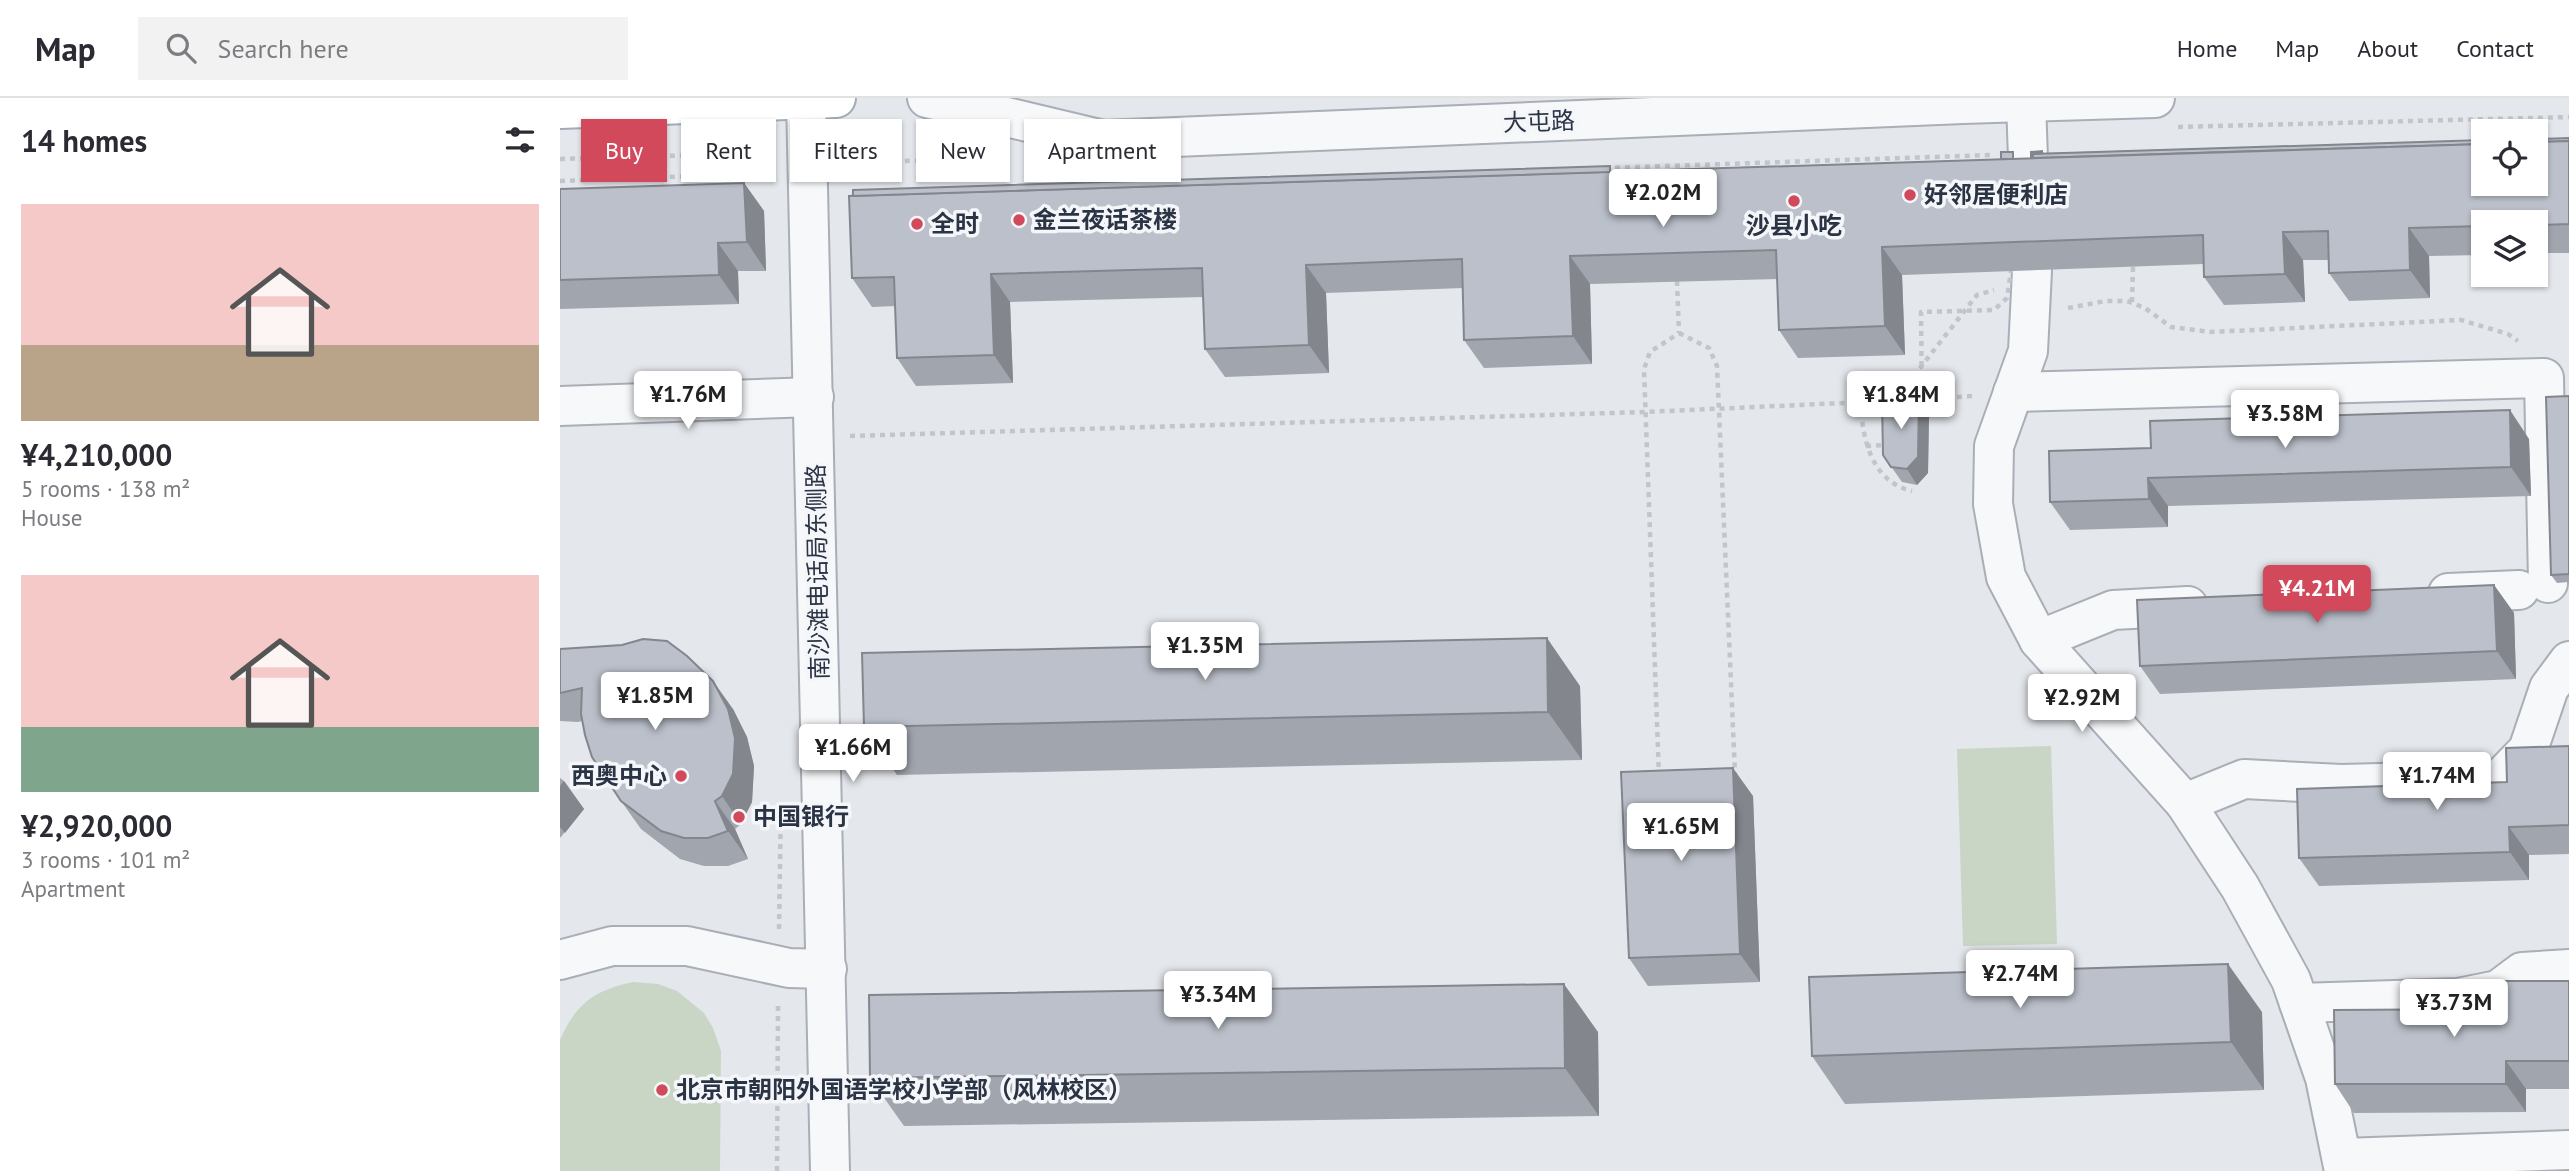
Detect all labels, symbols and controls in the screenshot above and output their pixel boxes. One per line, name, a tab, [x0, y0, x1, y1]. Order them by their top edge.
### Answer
search box	[138, 17, 628, 80]
text: Map	[35, 27, 96, 70]
icon: search	[162, 29, 200, 67]
text: Search here	[218, 32, 349, 65]
text: Home	[2177, 33, 2237, 64]
text: Map	[2275, 33, 2319, 64]
text: About	[2357, 33, 2418, 64]
text: Contact	[2456, 33, 2534, 64]
street label: 大屯路	[1502, 105, 1576, 138]
chip: Buy	[581, 119, 667, 182]
chip: Rent	[681, 119, 776, 182]
chip: Filters	[790, 119, 902, 182]
chip: New	[916, 119, 1010, 182]
chip: Apartment	[1024, 119, 1181, 182]
map controls	[2471, 119, 2548, 287]
button: locate	[2471, 119, 2548, 196]
text: 14 homes	[21, 121, 147, 160]
icon: filters	[501, 121, 539, 159]
pin: ¥2.02M	[1606, 170, 1720, 229]
text: ¥2.02M	[1625, 177, 1701, 206]
place label: 好邻居便利店	[1924, 179, 2068, 210]
marker: 好邻居便利店	[1902, 187, 1918, 203]
marker: 沙县小吃	[1786, 193, 1802, 209]
place label: 金兰夜话茶楼	[1033, 204, 1177, 235]
place label: 全时	[931, 208, 979, 239]
place label: 沙县小吃	[1746, 210, 1842, 241]
button: layers	[2471, 210, 2548, 287]
marker: 金兰夜话茶楼	[1011, 212, 1027, 228]
marker: 全时	[909, 216, 925, 232]
icon: home	[217, 249, 343, 375]
pin: ¥1.76M	[631, 372, 745, 431]
pin: ¥1.84M	[1844, 372, 1958, 431]
text: ¥1.76M	[650, 379, 726, 408]
text: ¥1.84M	[1863, 379, 1939, 408]
pin: ¥3.58M	[2228, 390, 2342, 450]
text: ¥3.58M	[2247, 398, 2323, 427]
text: ¥4,210,000	[21, 435, 172, 474]
street label: 南沙滩电话局东侧路	[800, 464, 835, 680]
text: 5 rooms · 138 m²	[21, 474, 190, 503]
text: House	[21, 503, 83, 532]
pin: ¥4.21M	[2260, 566, 2374, 625]
text: ¥4.21M	[2279, 573, 2355, 602]
icon: home	[217, 620, 343, 746]
pin: ¥1.35M	[1148, 622, 1262, 682]
text: ¥1.35M	[1167, 630, 1243, 659]
pin: ¥1.85M	[598, 672, 712, 732]
pin: ¥2.92M	[2025, 674, 2139, 734]
text: ¥1.85M	[617, 680, 693, 709]
text: ¥2.92M	[2044, 682, 2120, 711]
pin: ¥1.66M	[796, 724, 910, 784]
text: ¥1.66M	[815, 732, 891, 761]
pin: ¥1.74M	[2380, 752, 2494, 812]
place label: 西奥中心	[571, 760, 667, 791]
text: ¥1.74M	[2399, 760, 2475, 789]
marker: 西奥中心	[673, 768, 689, 784]
place label: 中国银行	[753, 801, 849, 832]
pin: ¥1.65M	[1624, 804, 1738, 863]
text: ¥2,920,000	[21, 806, 172, 845]
marker: 中国银行	[731, 809, 747, 825]
text: ¥1.65M	[1643, 811, 1719, 840]
text: 3 rooms · 101 m²	[21, 845, 190, 874]
text: Apartment	[21, 874, 125, 903]
pin: ¥2.74M	[1963, 950, 2077, 1010]
text: ¥2.74M	[1982, 958, 2058, 987]
pin: ¥3.34M	[1161, 972, 1275, 1031]
text: ¥3.34M	[1180, 979, 1256, 1008]
pin: ¥3.73M	[2397, 979, 2511, 1039]
text: ¥3.73M	[2416, 987, 2492, 1016]
place label: 北京市朝阳外国语学校小学部（风林校区）	[676, 1074, 1132, 1105]
marker: 北京市朝阳外国语学校小学部（风林校区）	[654, 1082, 670, 1098]

